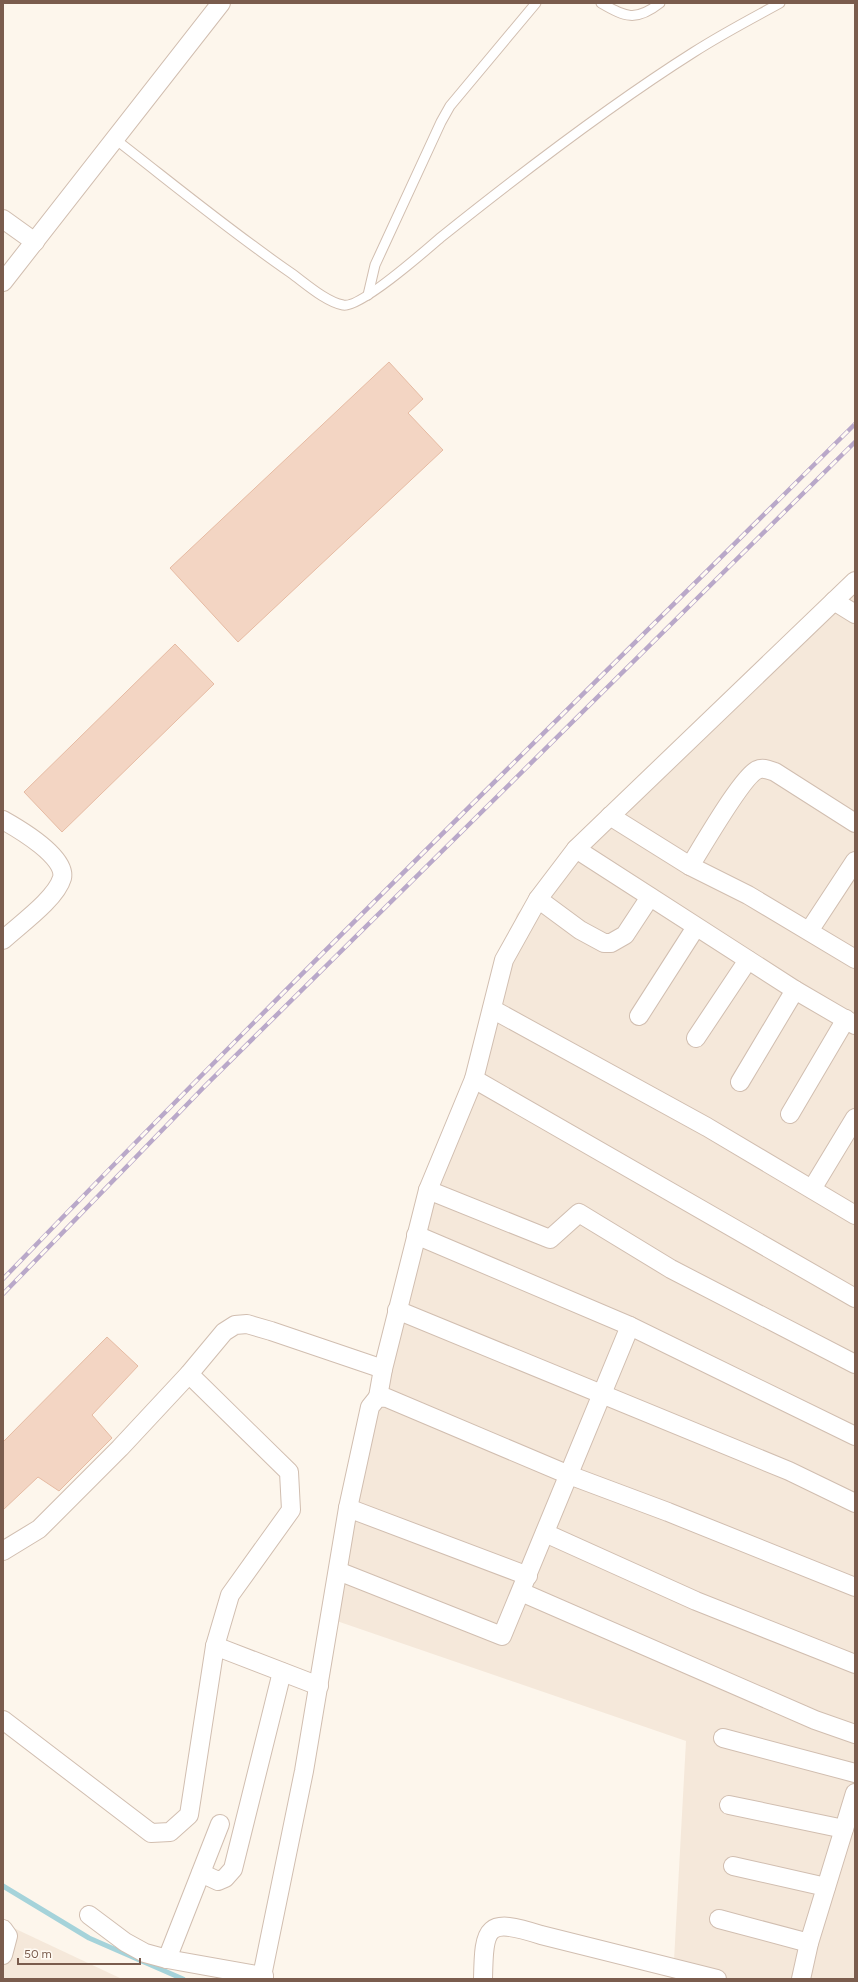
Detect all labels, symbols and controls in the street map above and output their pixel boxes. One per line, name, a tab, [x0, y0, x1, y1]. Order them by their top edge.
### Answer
scale bar	[18, 1940, 140, 1966]
text: 50 m	[24, 1947, 52, 1961]

